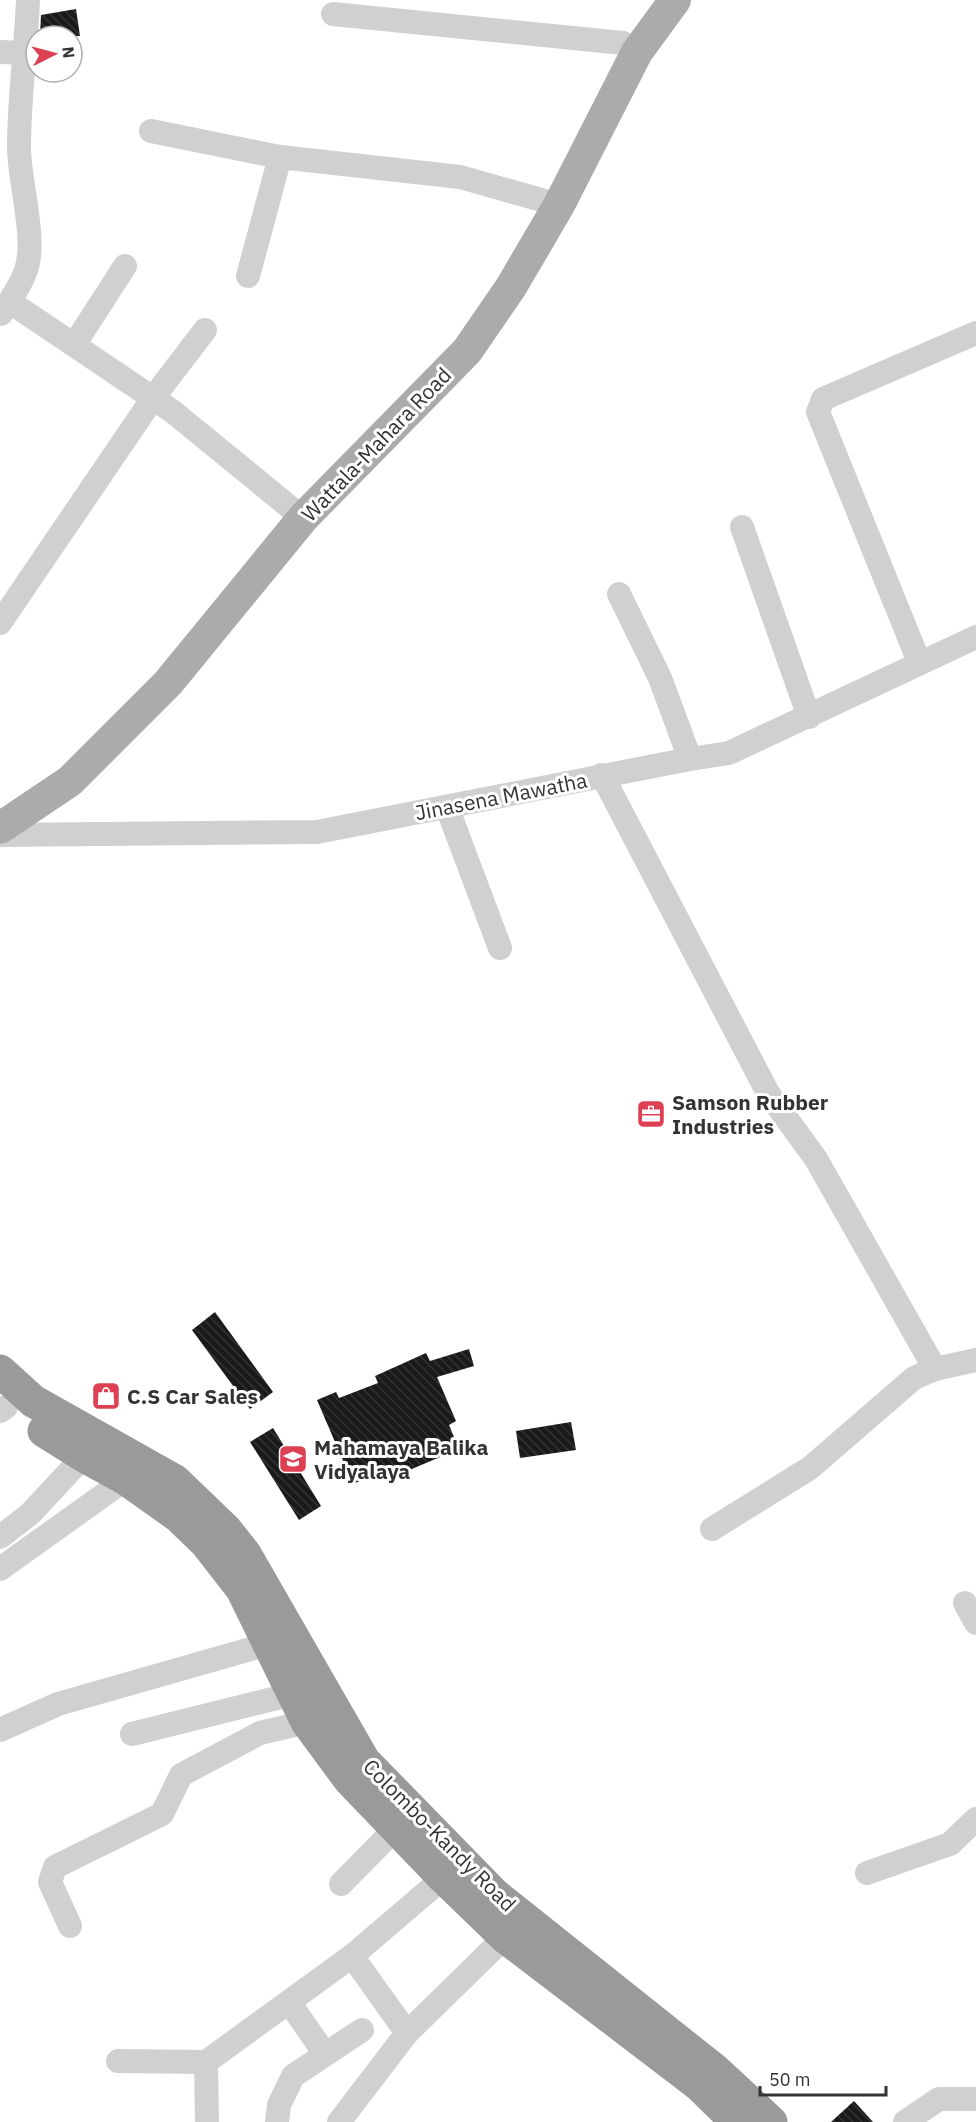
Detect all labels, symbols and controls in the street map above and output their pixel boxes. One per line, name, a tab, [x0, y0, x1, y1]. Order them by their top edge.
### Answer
north arrow	[24, 24, 84, 84]
text: N	[58, 46, 79, 59]
street label: Wattala-Mahara Road	[295, 361, 457, 527]
street label: Jinasena Mawatha	[413, 766, 589, 826]
place label: Samson Rubber Industries	[672, 1088, 829, 1140]
office icon: Samson Rubber Industries	[635, 1098, 667, 1130]
shop icon: C.S Car Sales	[90, 1380, 122, 1412]
place label: C.S Car Sales	[127, 1382, 258, 1410]
place label: Mahamaya Balika Vidyalaya	[314, 1433, 488, 1485]
school or university icon: Mahamaya Balika Vidyalaya	[277, 1443, 309, 1475]
street label: Colombo-Kandy Road	[358, 1753, 522, 1917]
scale bar	[760, 2059, 886, 2097]
text: 50 m	[769, 2068, 811, 2091]

